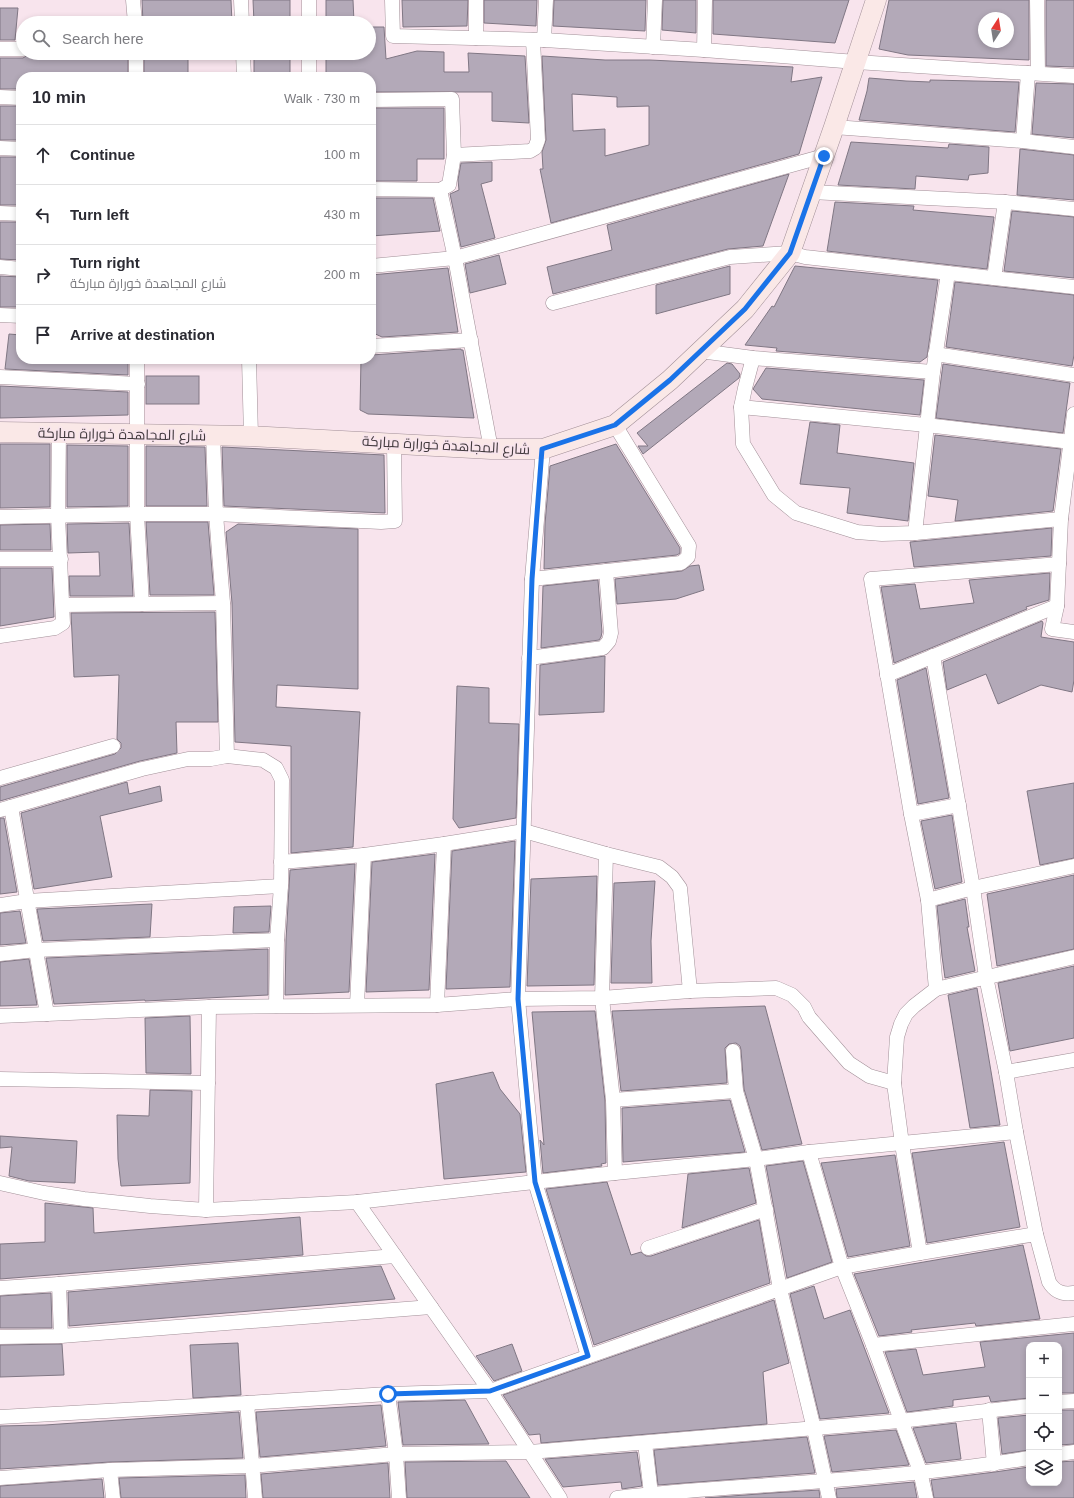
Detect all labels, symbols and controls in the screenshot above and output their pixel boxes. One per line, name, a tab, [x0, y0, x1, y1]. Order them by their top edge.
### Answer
north arrow	[978, 12, 1014, 48]
search box	[16, 16, 376, 60]
icon: search	[30, 27, 52, 49]
text: Search here	[62, 30, 144, 47]
text: 10 min	[32, 88, 86, 107]
text: Walk · 730 m	[284, 91, 360, 106]
icon: ahead	[32, 144, 54, 166]
text: Continue	[70, 146, 135, 163]
text: 100 m	[324, 147, 360, 162]
route end	[815, 147, 833, 165]
icon: left	[32, 204, 54, 226]
text: Turn left	[70, 206, 129, 223]
text: 430 m	[324, 207, 360, 222]
text: Turn right	[70, 254, 140, 271]
icon: right	[32, 264, 54, 286]
text: 200 m	[324, 267, 360, 282]
text: شارع المجاهدة خورارة مباركة	[70, 276, 226, 291]
icon: arrive	[32, 324, 54, 346]
text: Arrive at destination	[70, 326, 215, 343]
street label: شارع المجاهدة خورارة مباركة	[38, 425, 206, 444]
street label: شارع المجاهدة خورارة مباركة	[362, 433, 530, 458]
map controls	[1026, 1342, 1062, 1486]
button: +	[1026, 1342, 1062, 1378]
button: −	[1026, 1378, 1062, 1414]
route start	[379, 1385, 397, 1403]
button: locate	[1026, 1414, 1062, 1450]
button: layers	[1026, 1450, 1062, 1486]

